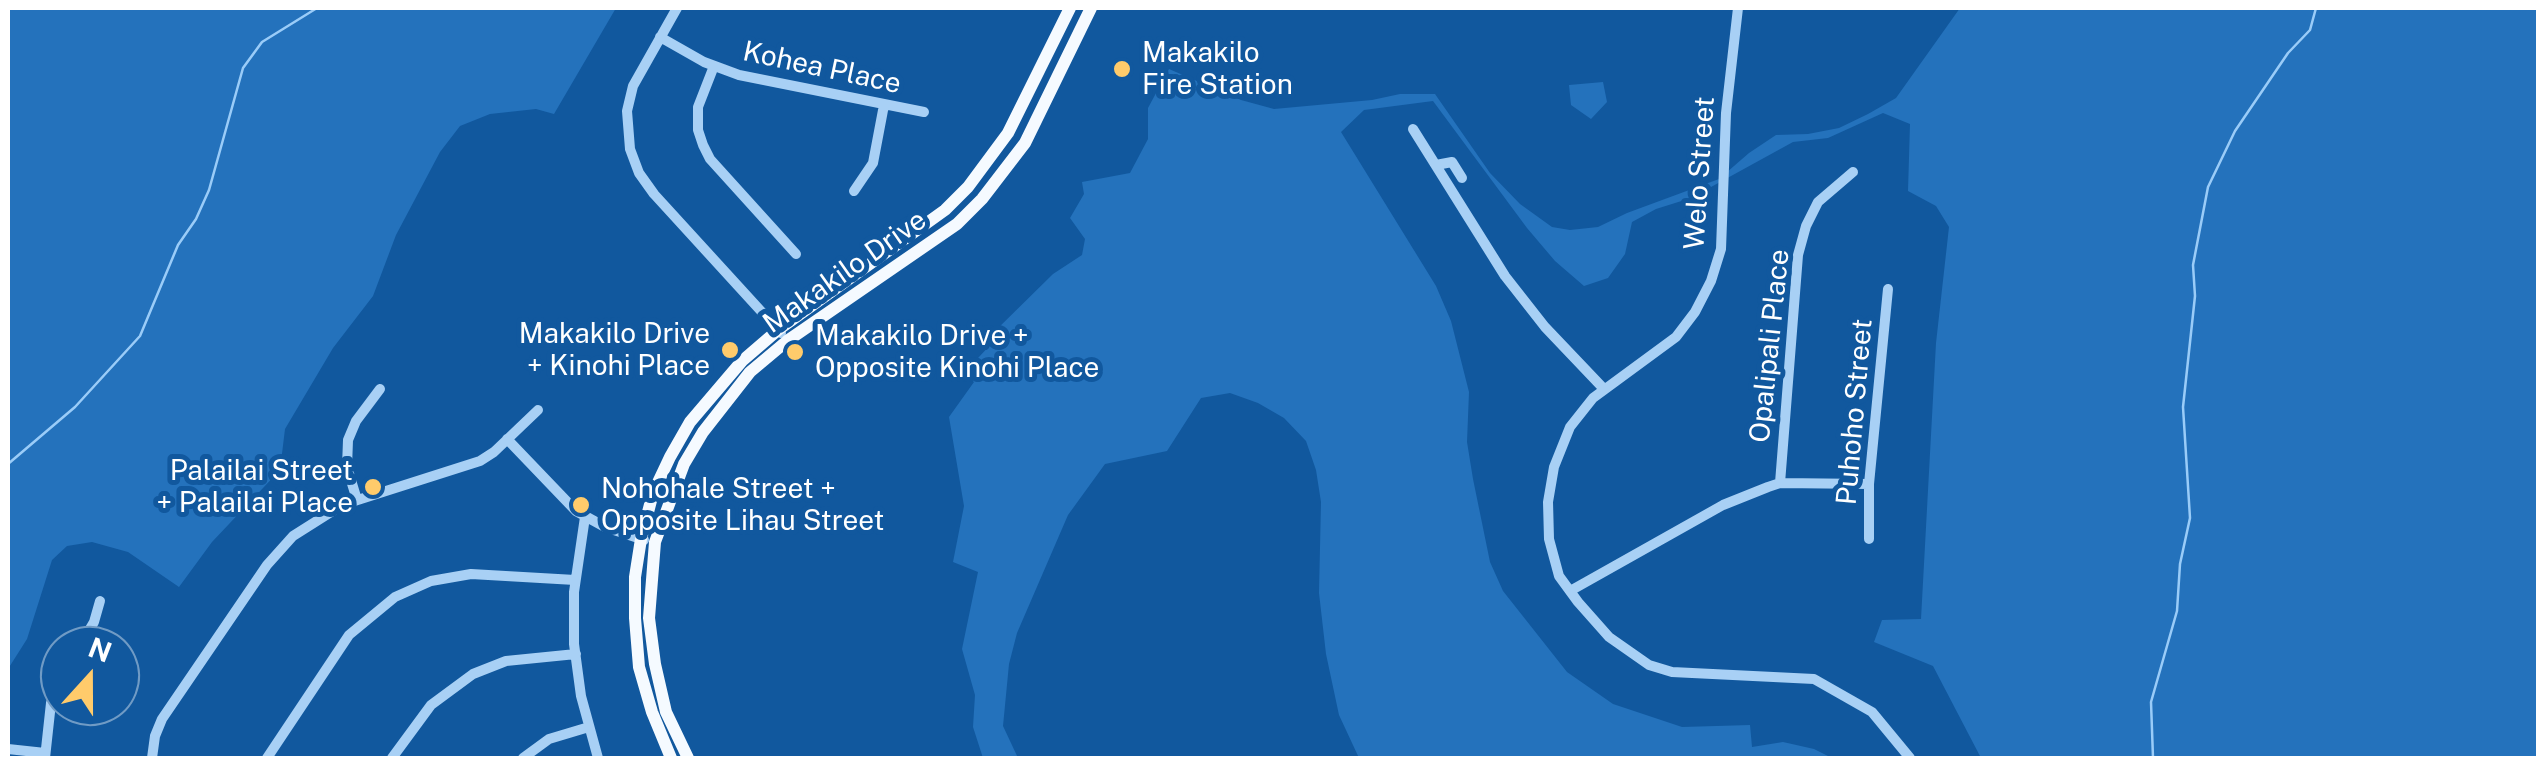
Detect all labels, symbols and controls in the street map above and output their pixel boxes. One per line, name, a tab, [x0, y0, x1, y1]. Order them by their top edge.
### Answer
street label: Kohea Place	[740, 35, 904, 101]
place label: Makakilo Fire Station	[1142, 36, 1293, 102]
marker: Makakilo Fire Station	[1111, 58, 1133, 80]
street label: Welo Street	[1678, 95, 1722, 251]
street label: Makakilo Drive	[757, 203, 933, 341]
street label: Opalipali Place	[1743, 248, 1797, 444]
place label: Makakilo Drive + Kinohi Place	[519, 317, 710, 383]
street label: Puhoho Street	[1830, 318, 1880, 506]
place label: Makakilo Drive + Opposite Kinohi Place	[815, 319, 1099, 385]
marker: Makakilo Drive + Kinohi Place	[719, 339, 741, 361]
marker: Makakilo Drive + Opposite Kinohi Place	[784, 341, 806, 363]
place label: Palailai Street + Palailai Place	[156, 454, 353, 520]
place label: Nohohale Street + Opposite Lihau Street	[601, 472, 884, 538]
marker: Palailai Street + Palailai Place	[362, 476, 384, 498]
marker: Nohohale Street + Opposite Lihau Street	[570, 494, 592, 516]
north arrow	[40, 626, 140, 726]
text: N	[84, 630, 116, 669]

